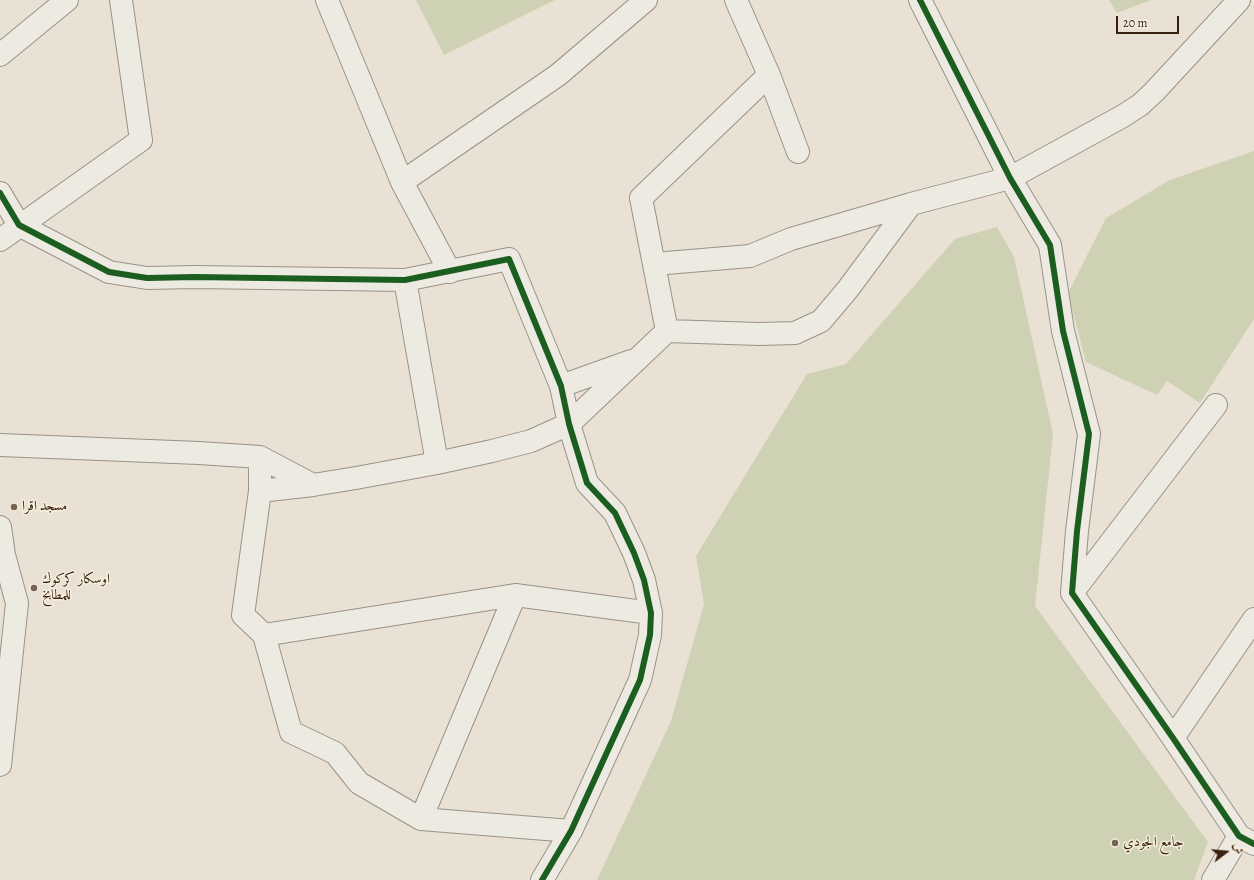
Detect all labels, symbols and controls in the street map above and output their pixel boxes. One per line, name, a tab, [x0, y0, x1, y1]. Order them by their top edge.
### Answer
scale bar	[1118, 8, 1181, 34]
text: 20 m	[1123, 15, 1147, 31]
place label: مسجد اقرا	[22, 499, 67, 515]
marker: مسجد اقرا	[9, 502, 19, 512]
place label: اوسكار كركوك للمطابخ	[42, 572, 110, 604]
marker: اوسكار كركوك للمطابخ	[29, 583, 39, 593]
north arrow	[1206, 832, 1246, 872]
place label: جامع الجودي	[1123, 835, 1184, 851]
marker: جامع الجودي	[1110, 838, 1120, 848]
text: ش	[1229, 841, 1247, 856]

